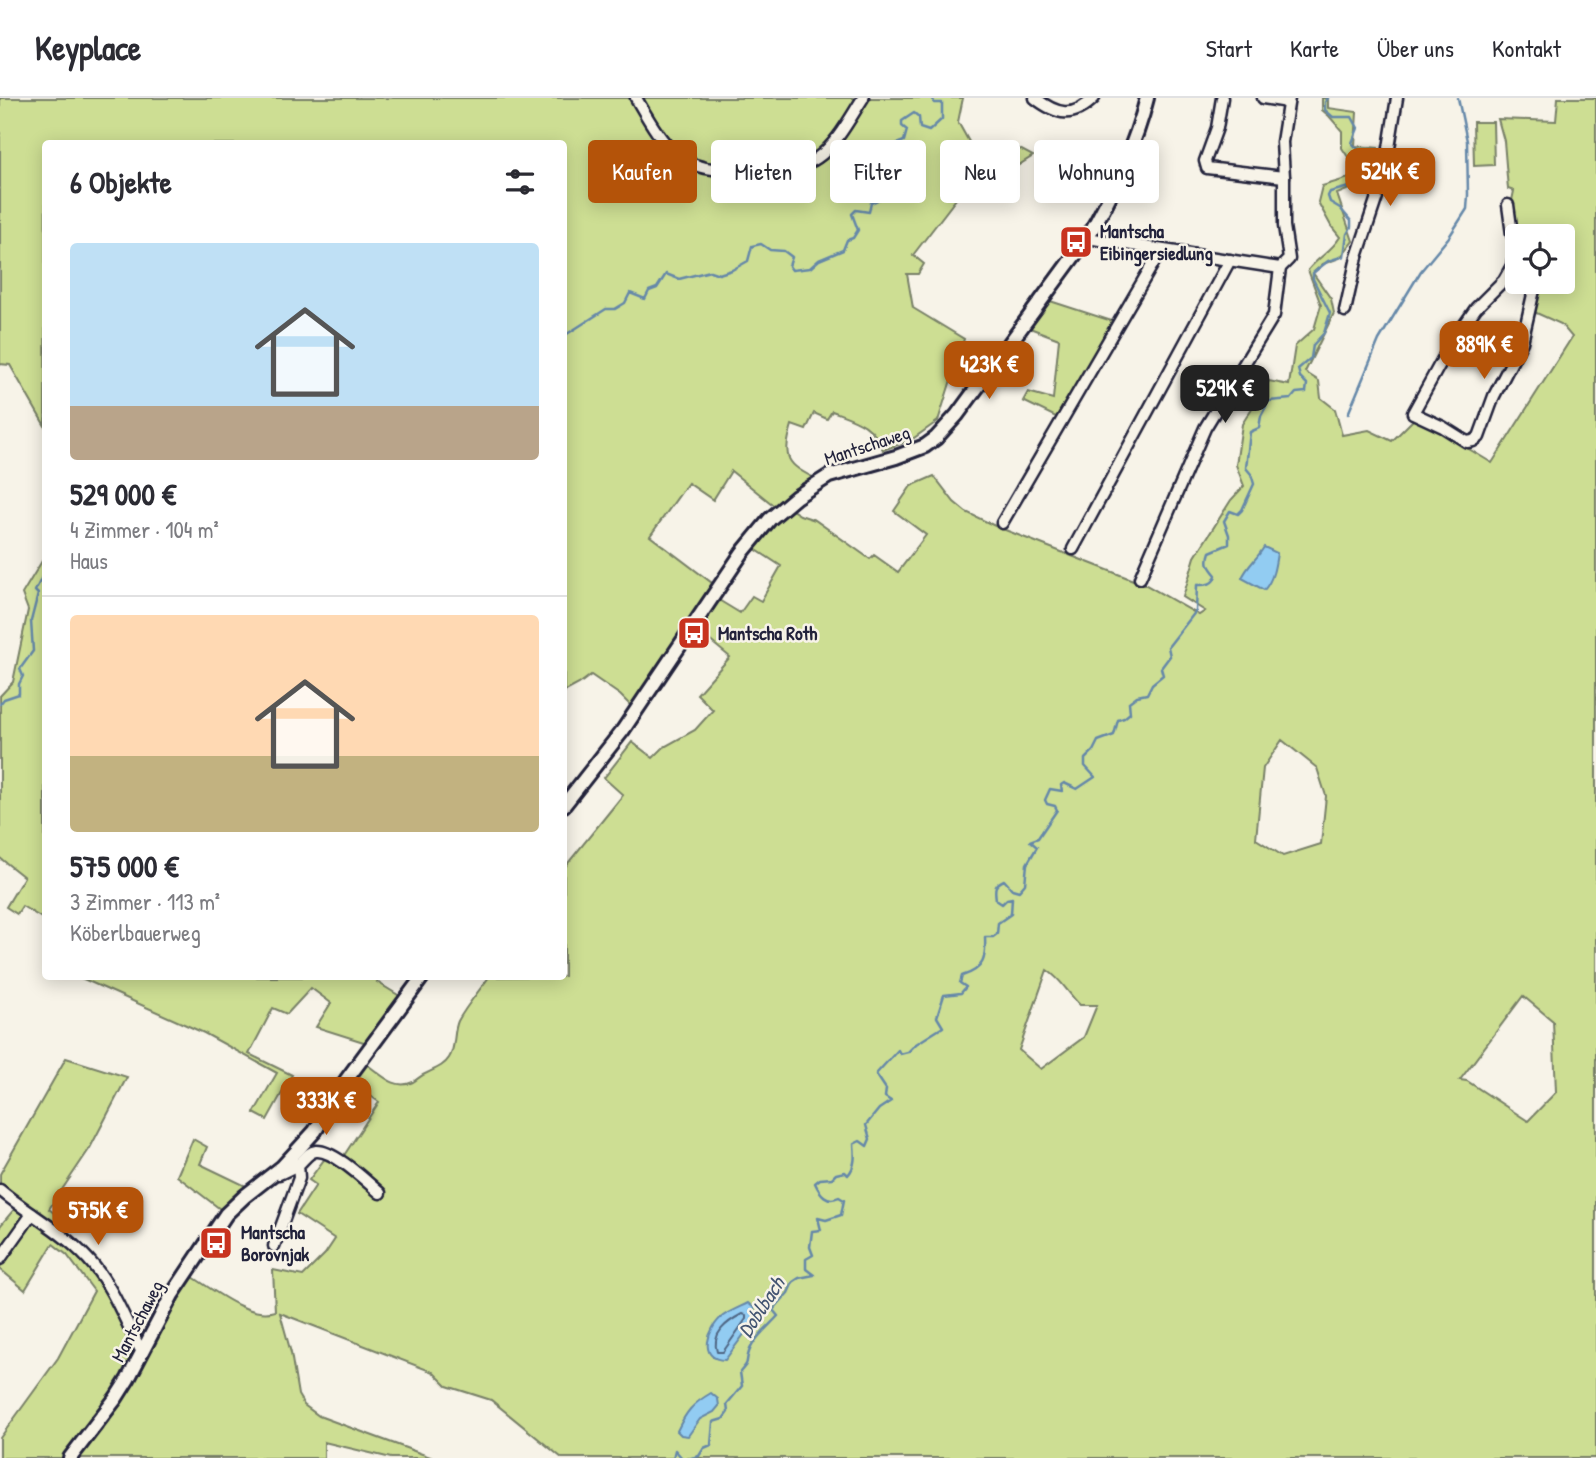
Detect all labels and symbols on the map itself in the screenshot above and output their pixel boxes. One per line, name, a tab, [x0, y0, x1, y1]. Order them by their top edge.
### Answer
pin: 524K €	[1333, 148, 1447, 208]
place label: Mantscha Eibingersiedlung	[1100, 218, 1213, 267]
bus stop icon: Mantscha Eibingersiedlung	[1057, 223, 1095, 261]
pin: 889K €	[1427, 322, 1541, 381]
pin: 423K €	[932, 342, 1046, 401]
pin: 529K €	[1168, 366, 1282, 425]
street label: Mantschaweg	[821, 419, 913, 471]
bus stop icon: Mantscha Roth	[675, 614, 713, 652]
place label: Mantscha Roth	[718, 620, 817, 646]
pin: 333K €	[269, 1077, 383, 1137]
pin: 575K €	[41, 1188, 155, 1247]
place label: Mantscha Borovnjak	[241, 1219, 309, 1267]
bus stop icon: Mantscha Borovnjak	[197, 1224, 235, 1262]
water label: Doblbach	[731, 1270, 792, 1343]
street label: Mantschaweg	[105, 1276, 169, 1366]

